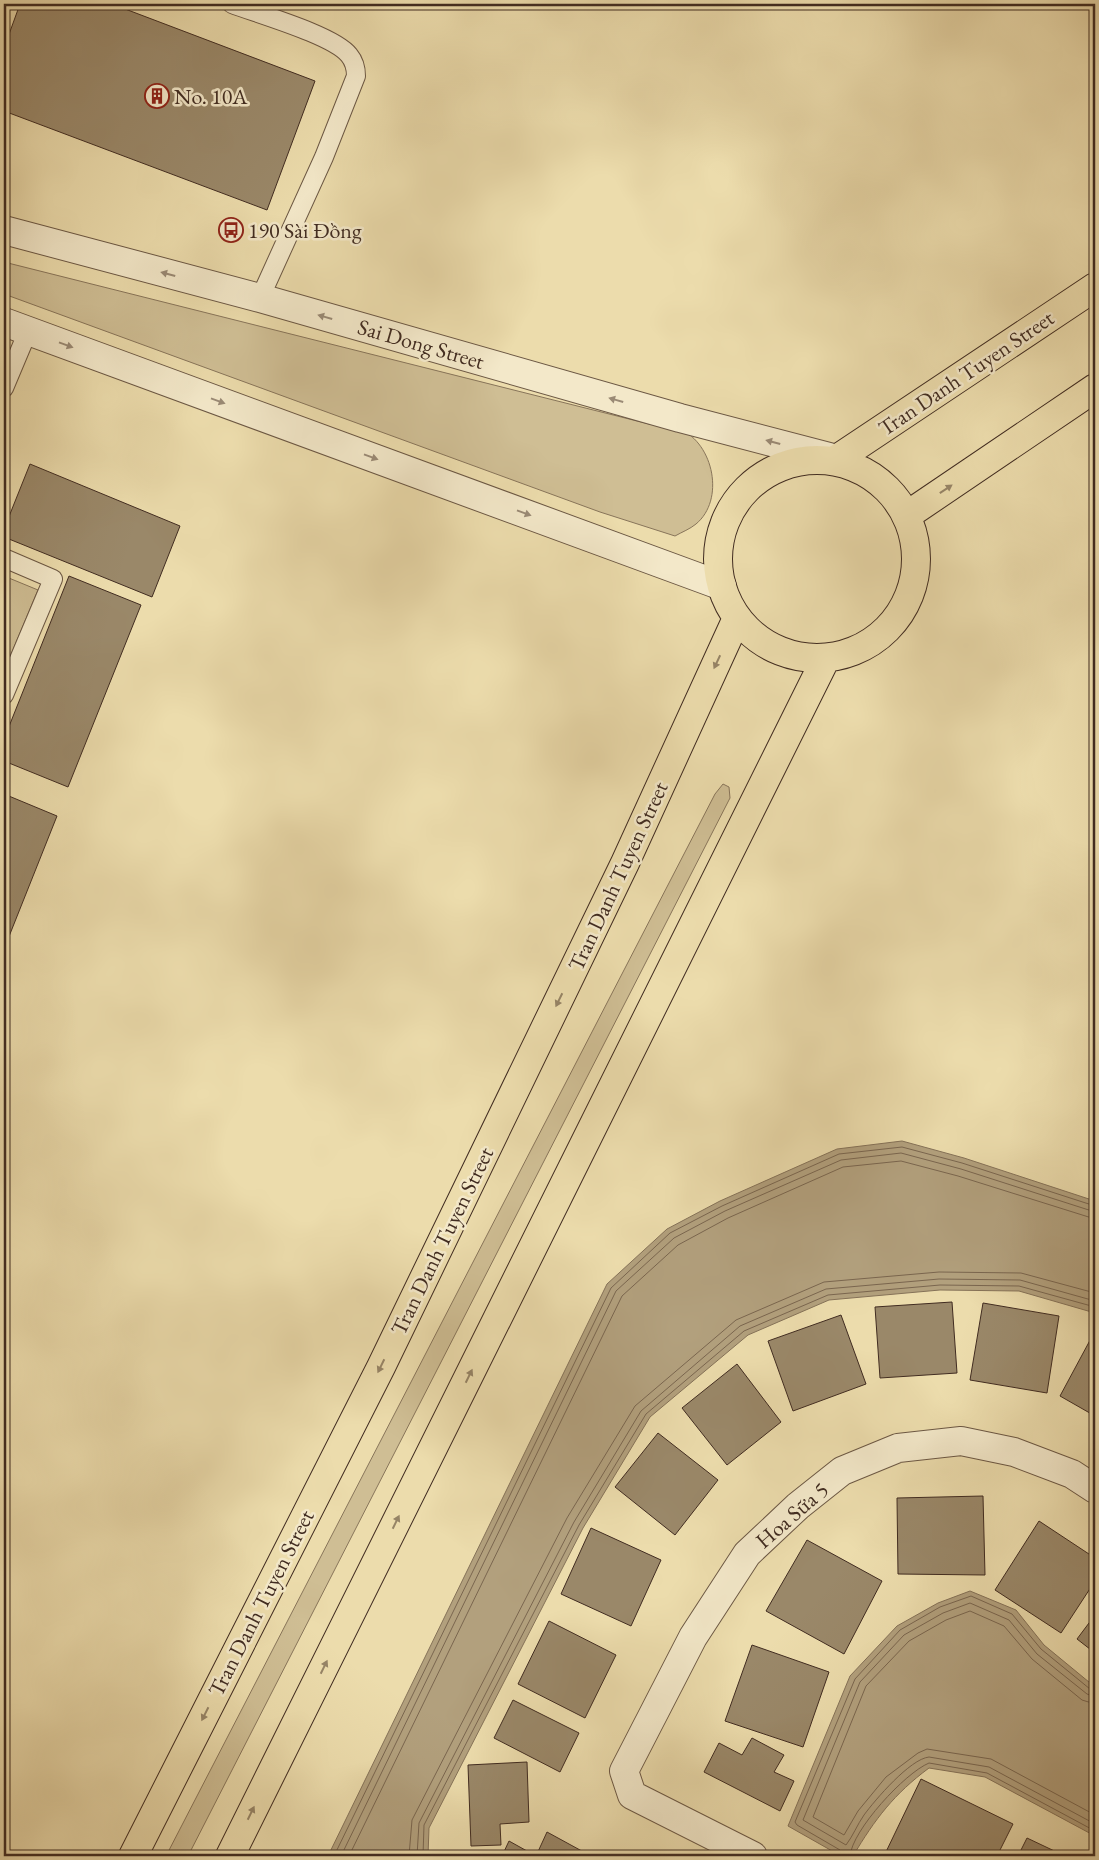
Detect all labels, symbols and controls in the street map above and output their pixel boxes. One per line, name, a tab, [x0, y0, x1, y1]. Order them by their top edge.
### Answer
place label: No. 10A	[174, 82, 248, 111]
building icon: No. 10A	[144, 83, 170, 109]
place label: 190 Sài Đồng	[248, 216, 362, 245]
bus stop icon: 190 Sài Đồng	[218, 217, 244, 243]
one-way arrow	[161, 270, 176, 278]
street label: Tran Danh Tuyen Street	[873, 303, 1059, 443]
one-way arrow	[318, 312, 333, 320]
street label: Sai Dong Street	[354, 312, 488, 376]
one-way arrow	[59, 341, 74, 349]
one-way arrow	[609, 395, 624, 403]
one-way arrow	[211, 398, 226, 405]
one-way arrow	[765, 438, 780, 446]
one-way arrow	[364, 453, 379, 461]
one-way arrow	[940, 484, 953, 494]
one-way arrow	[516, 510, 531, 517]
one-way arrow	[712, 655, 720, 669]
street label: Tran Danh Tuyen Street	[561, 777, 675, 975]
one-way arrow	[555, 992, 563, 1007]
street label: Tran Danh Tuyen Street	[384, 1142, 500, 1340]
one-way arrow	[377, 1359, 385, 1373]
one-way arrow	[465, 1369, 473, 1383]
street label: Hoa Sữa 5	[749, 1475, 835, 1555]
street label: Tran Danh Tuyen Street	[201, 1505, 321, 1701]
one-way arrow	[392, 1514, 400, 1529]
one-way arrow	[320, 1660, 328, 1674]
one-way arrow	[201, 1707, 209, 1721]
one-way arrow	[247, 1805, 256, 1820]

